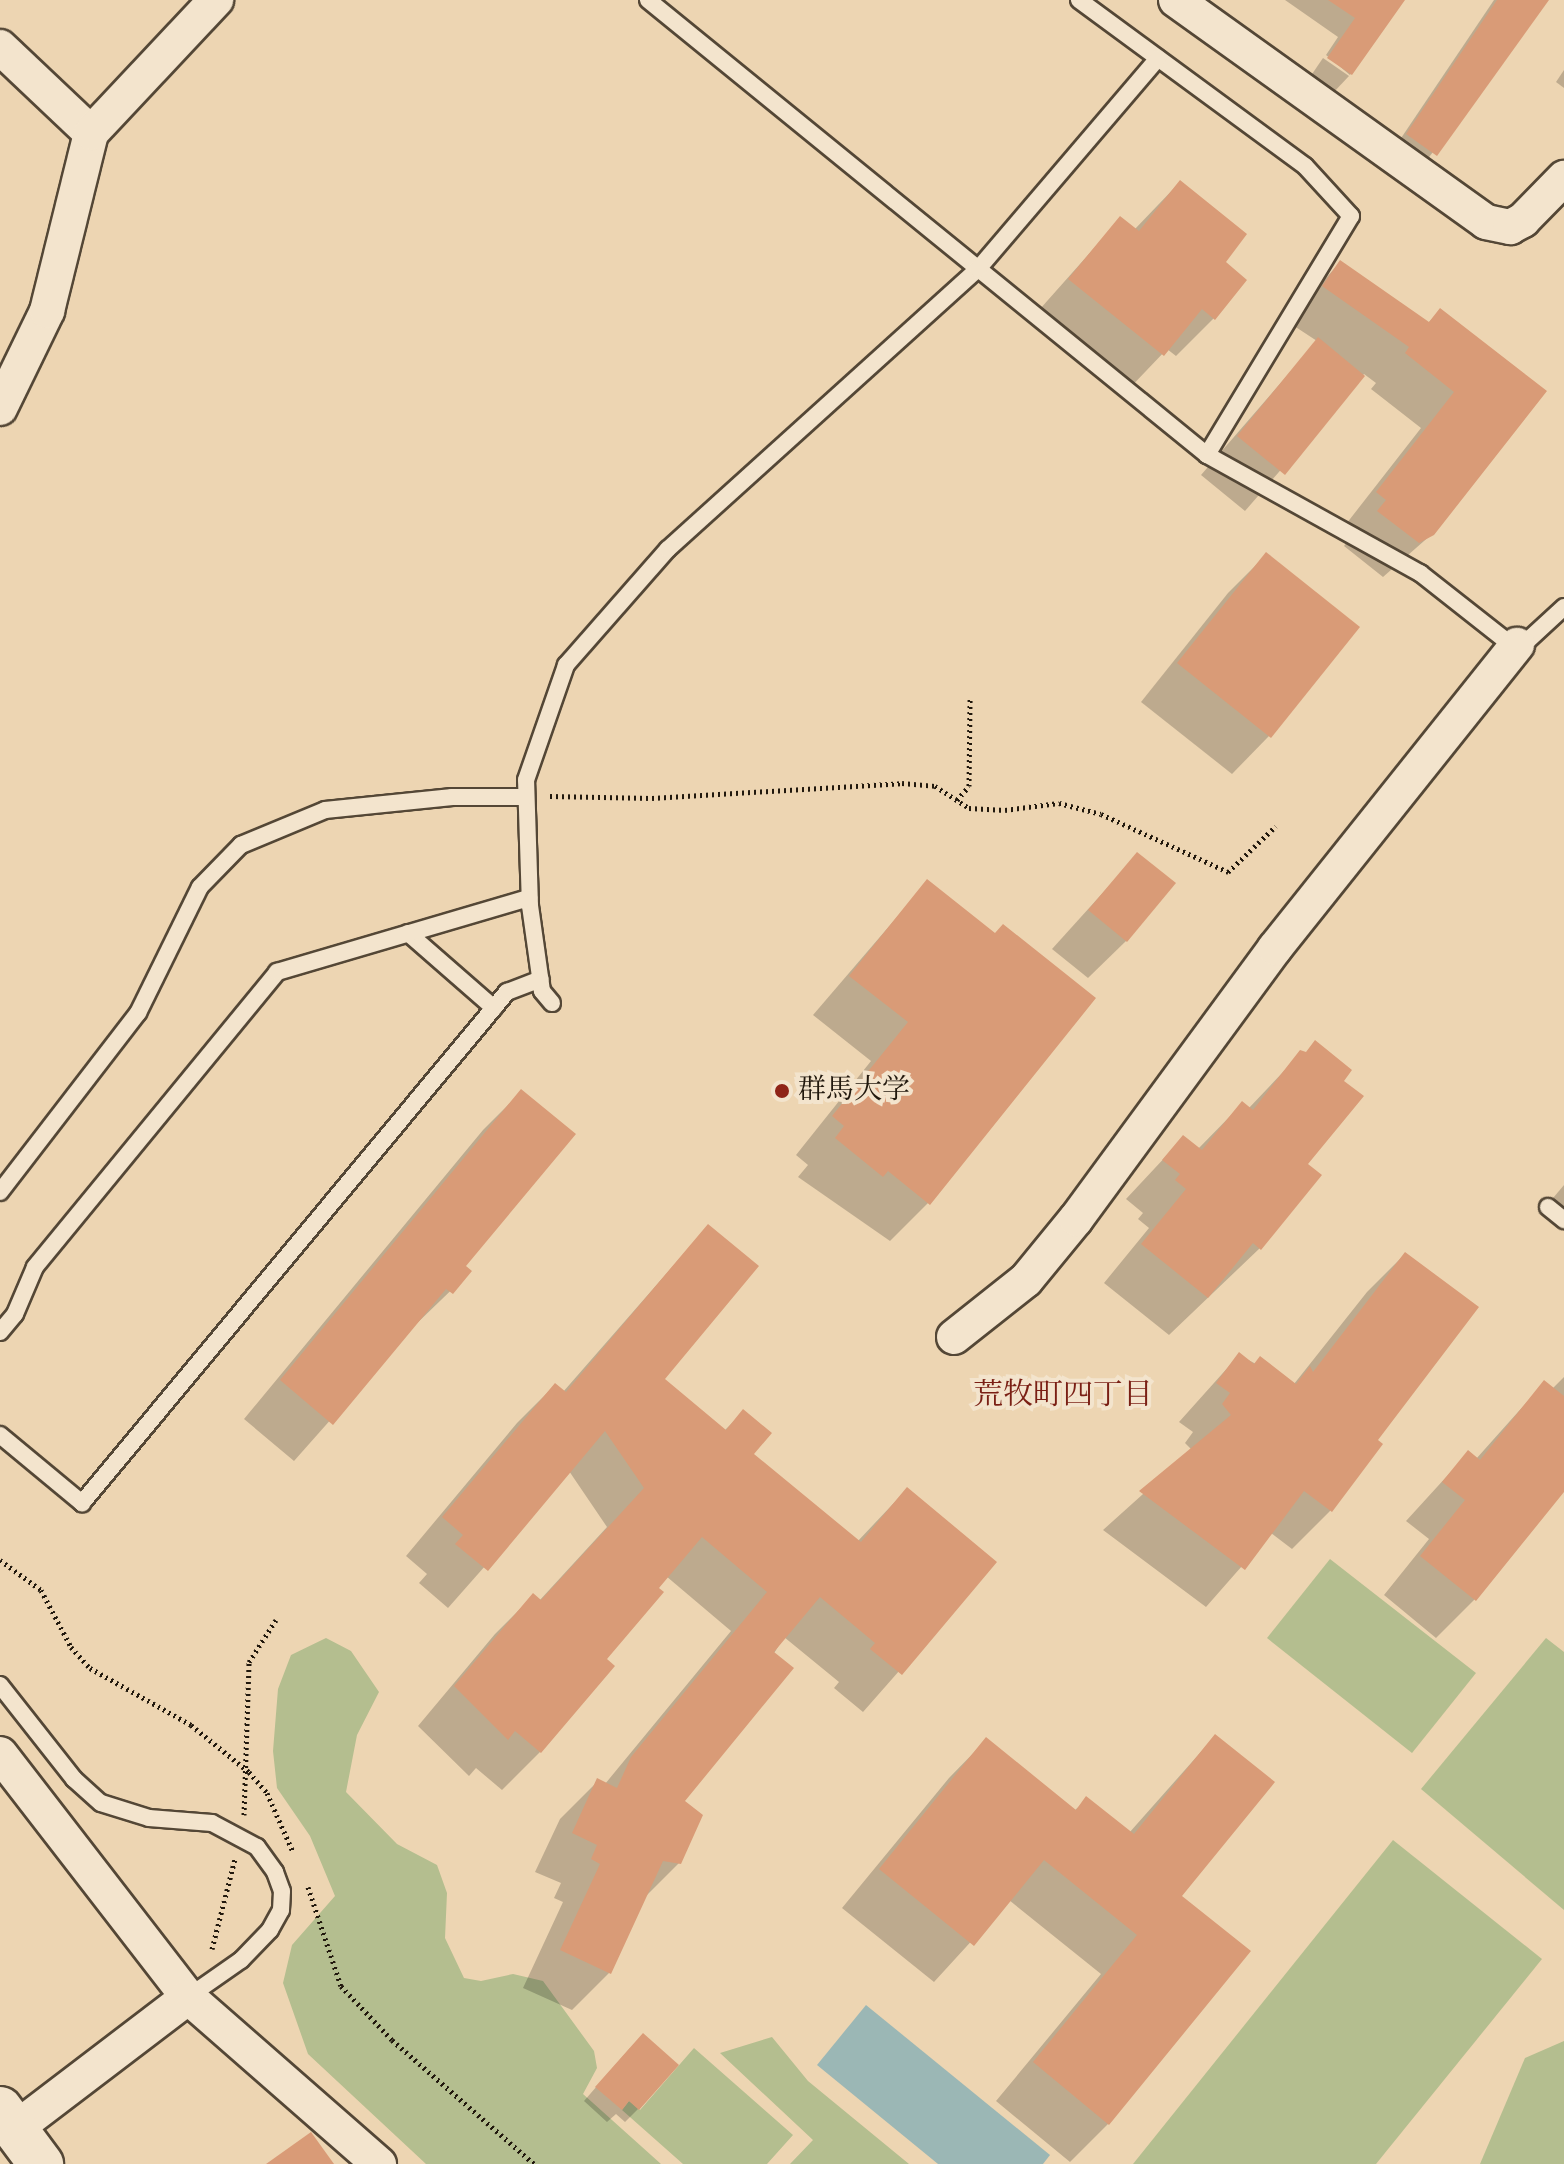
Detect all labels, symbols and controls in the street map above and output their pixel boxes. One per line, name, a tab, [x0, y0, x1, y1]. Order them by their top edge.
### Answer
place label: 群馬大学	[798, 1074, 910, 1108]
marker: 群馬大学	[773, 1082, 791, 1100]
district label: 荒牧町四丁目	[973, 1378, 1153, 1414]

